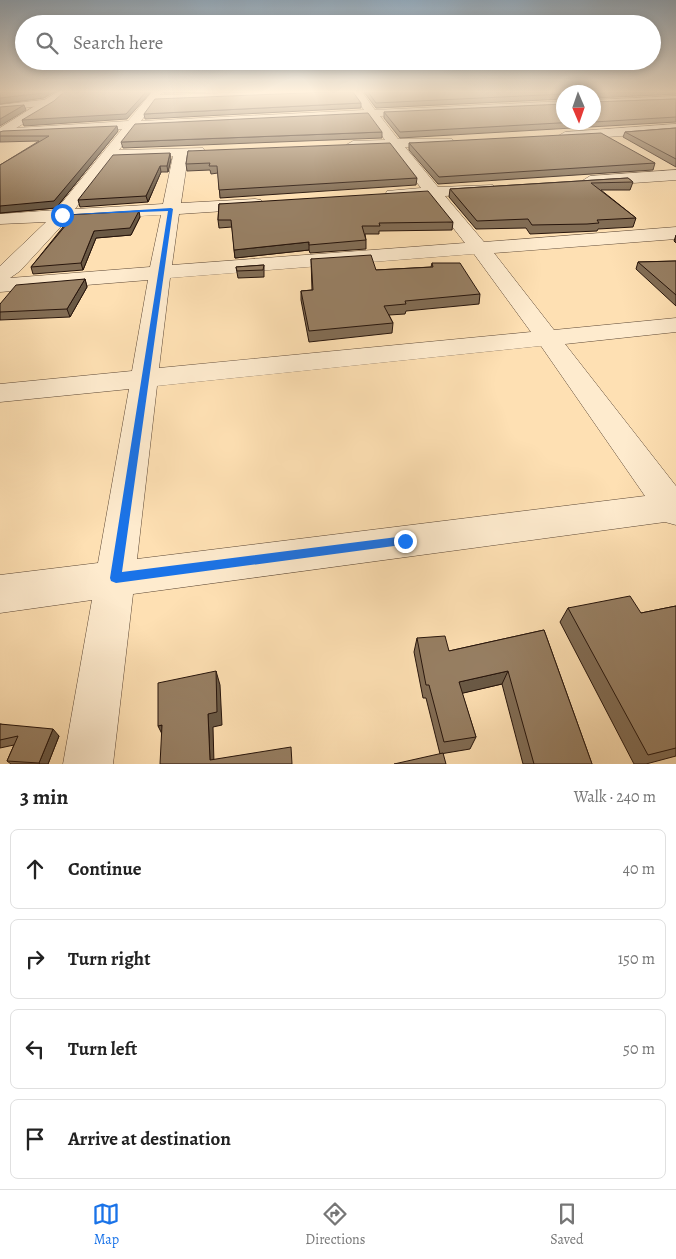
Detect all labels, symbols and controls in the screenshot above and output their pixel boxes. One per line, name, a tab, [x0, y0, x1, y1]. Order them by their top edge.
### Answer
search box	[15, 15, 661, 70]
icon: search	[33, 29, 61, 57]
text: Search here	[73, 30, 163, 56]
north arrow	[556, 85, 601, 130]
route start	[51, 204, 74, 227]
route end	[394, 530, 417, 553]
text: 3 min	[20, 783, 68, 811]
text: Walk · 240 m	[574, 786, 656, 808]
icon: ahead	[21, 855, 49, 883]
text: Continue	[68, 856, 142, 882]
text: 40 m	[623, 858, 655, 880]
icon: right	[21, 945, 49, 973]
text: Turn right	[68, 946, 150, 972]
text: 150 m	[618, 948, 655, 970]
icon: left	[21, 1035, 49, 1063]
text: Turn left	[68, 1036, 137, 1062]
text: 50 m	[623, 1038, 655, 1060]
icon: arrive	[21, 1125, 49, 1153]
text: Arrive at destination	[68, 1126, 231, 1152]
tab: Map	[92, 1200, 120, 1249]
tab: Directions	[305, 1200, 365, 1249]
tab: Saved	[550, 1200, 584, 1249]

